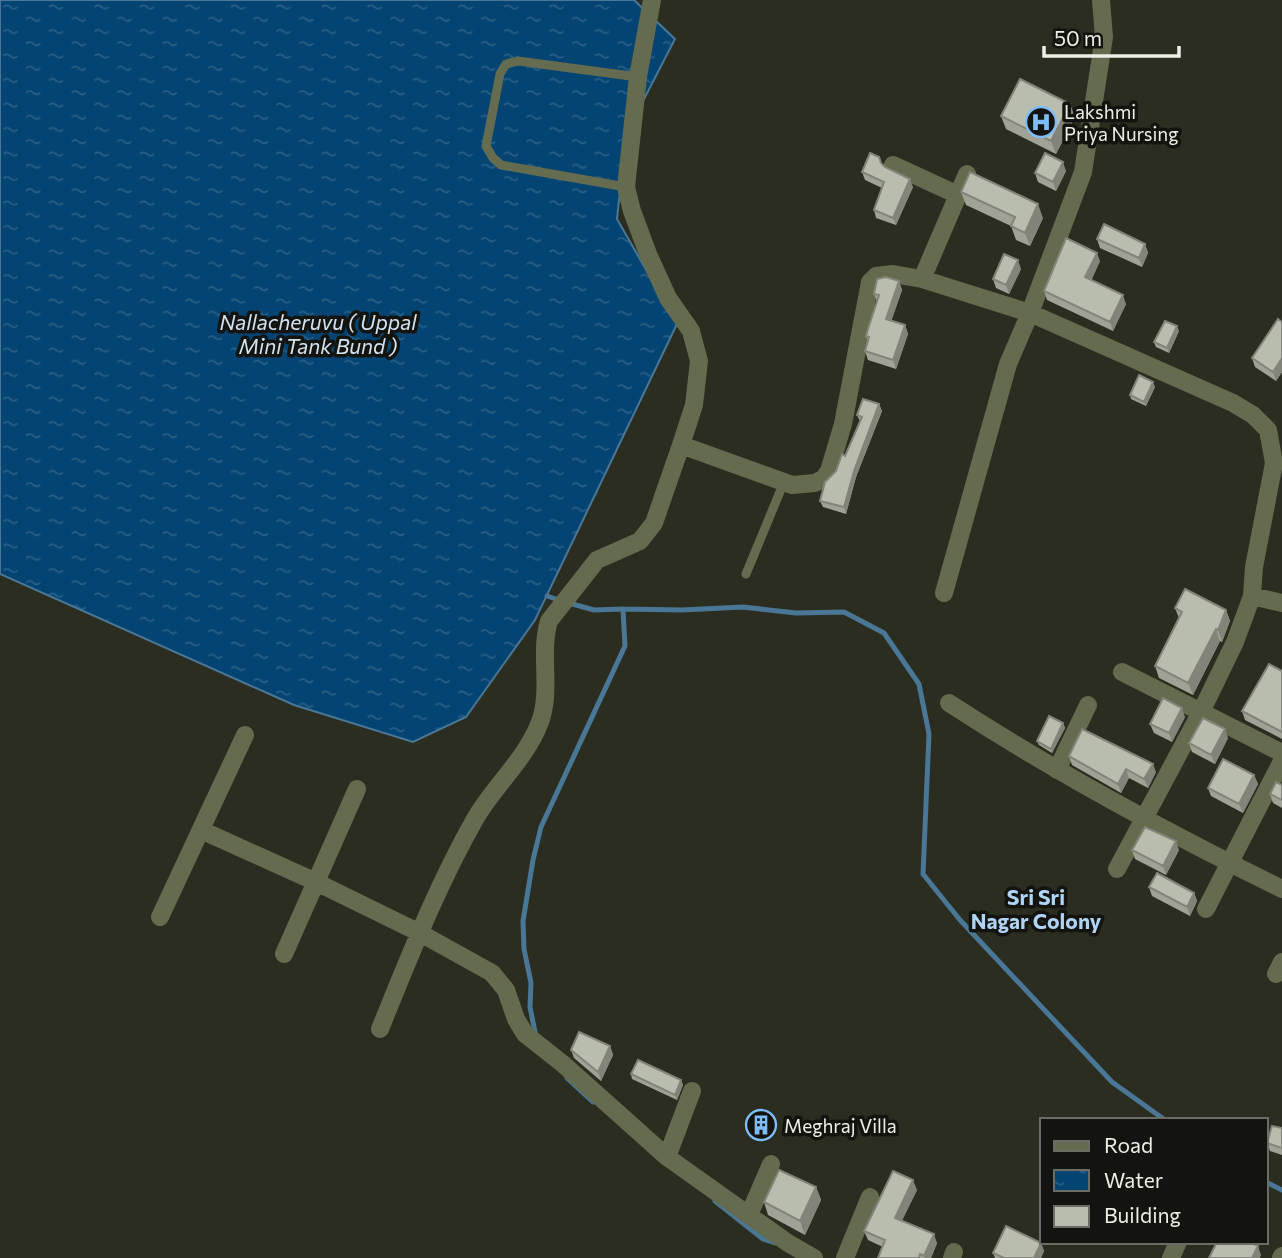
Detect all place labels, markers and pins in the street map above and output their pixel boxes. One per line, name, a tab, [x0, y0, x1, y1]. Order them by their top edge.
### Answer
place label: Lakshmi Priya Nursing	[1064, 100, 1179, 145]
hospital icon: Lakshmi Priya Nursing	[1024, 105, 1058, 139]
building icon: Meghraj Villa	[744, 1108, 778, 1142]
place label: Meghraj Villa	[784, 1114, 897, 1137]

